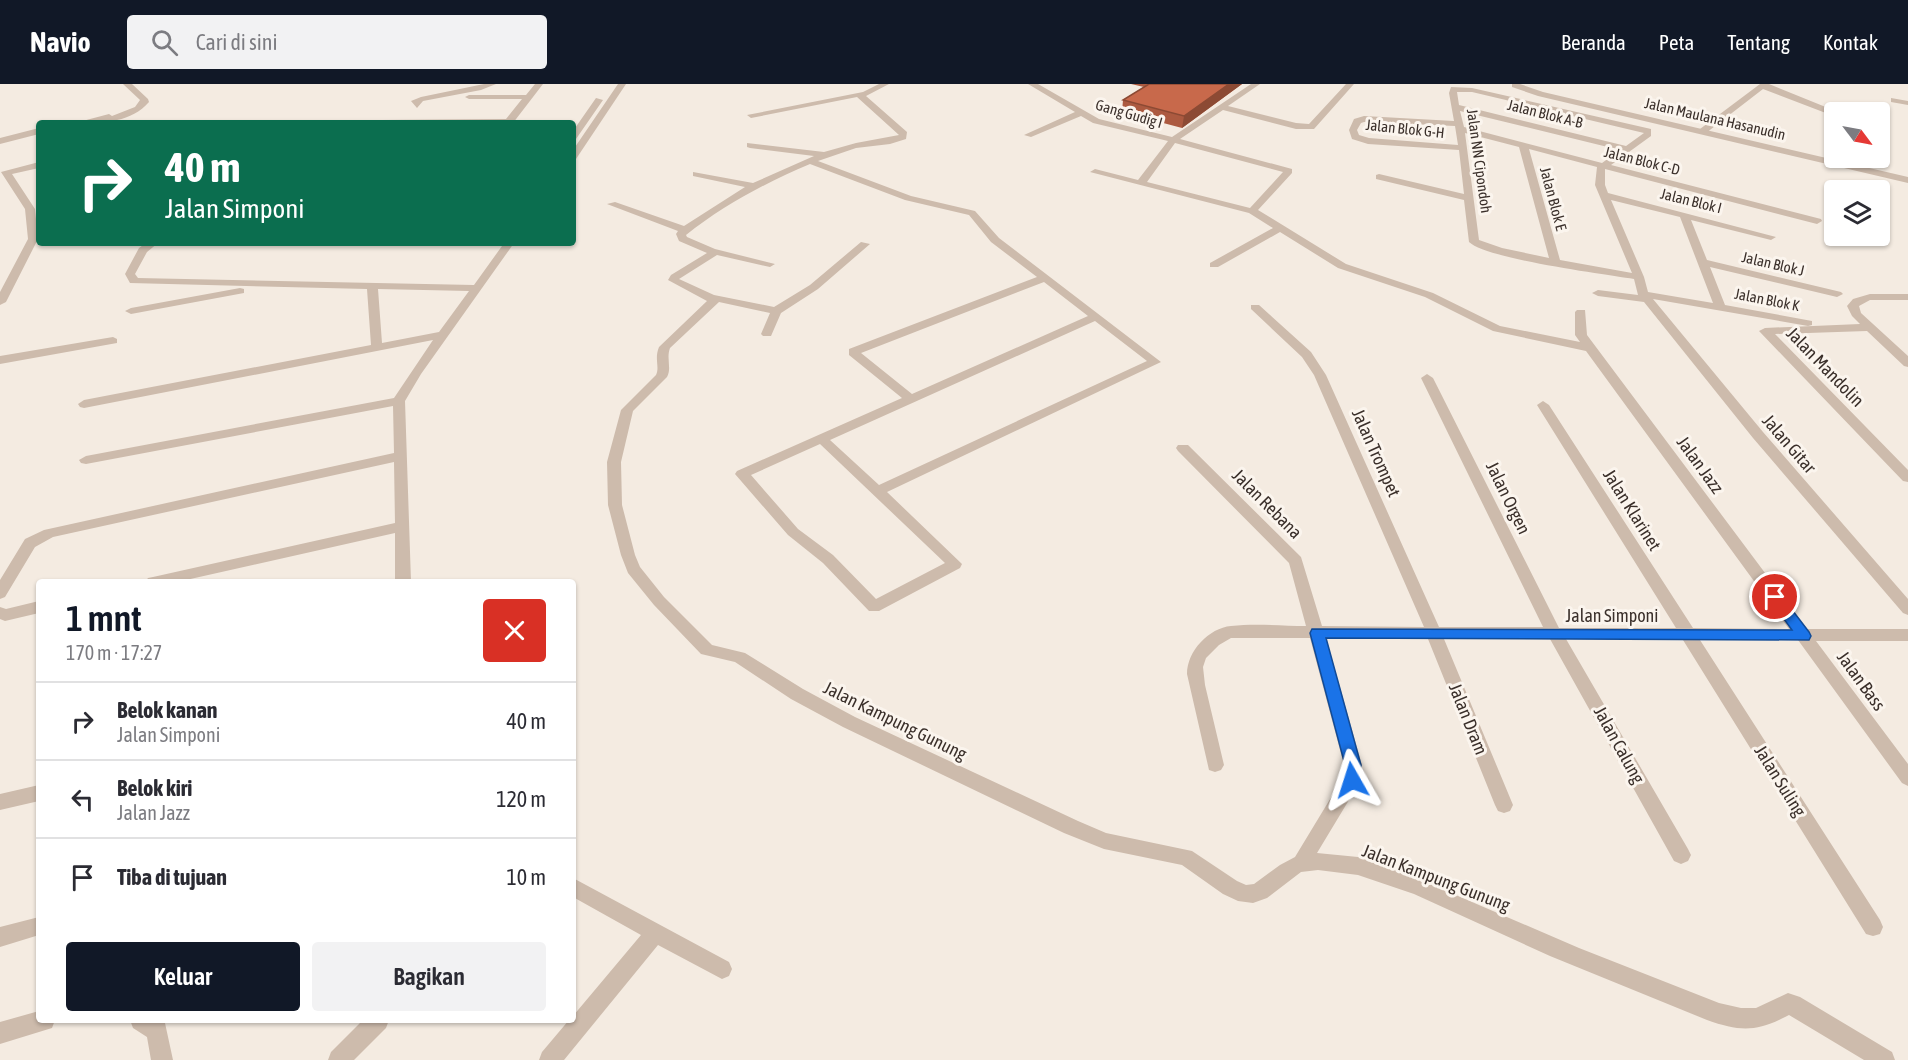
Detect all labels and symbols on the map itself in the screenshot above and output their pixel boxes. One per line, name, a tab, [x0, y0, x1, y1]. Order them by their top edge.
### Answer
street label: Jalan Maulana Hasanudin	[1643, 94, 1787, 143]
street label: Gang Gudig I	[1094, 96, 1165, 131]
street label: Jalan Blok A-B	[1506, 96, 1584, 131]
north arrow	[1824, 102, 1890, 168]
street label: Jalan NN Cipondoh	[1464, 108, 1495, 214]
street label: Jalan Blok G-H	[1365, 116, 1445, 141]
street label: Jalan Blok C-D	[1602, 143, 1682, 178]
street label: Jalan Blok E	[1537, 165, 1570, 233]
street label: Jalan Blok I	[1659, 185, 1724, 216]
street label: Jalan Blok J	[1740, 248, 1806, 279]
street label: Jalan Blok K	[1733, 285, 1802, 314]
street label: Jalan Mandolin	[1782, 323, 1868, 411]
street label: Jalan Trompet	[1348, 406, 1405, 500]
street label: Jalan Gitar	[1758, 410, 1821, 478]
street label: Jalan Jazz	[1673, 432, 1728, 498]
street label: Jalan Orgen	[1482, 458, 1535, 537]
street label: Jalan Rebana	[1228, 465, 1306, 543]
street label: Jalan Klarinet	[1599, 465, 1666, 554]
pin	[1749, 571, 1800, 622]
street label: Jalan Simponi	[1566, 605, 1659, 626]
street label: Jalan Bass	[1833, 647, 1890, 714]
street label: Jalan Kampung Gunung	[820, 677, 970, 764]
street label: Jalan Dram	[1445, 680, 1492, 757]
street label: Jalan Calung	[1590, 703, 1649, 787]
street label: Jalan Suling	[1750, 741, 1811, 820]
position arrow	[1320, 748, 1384, 812]
street label: Jalan Kampung Gunung	[1359, 840, 1513, 915]

